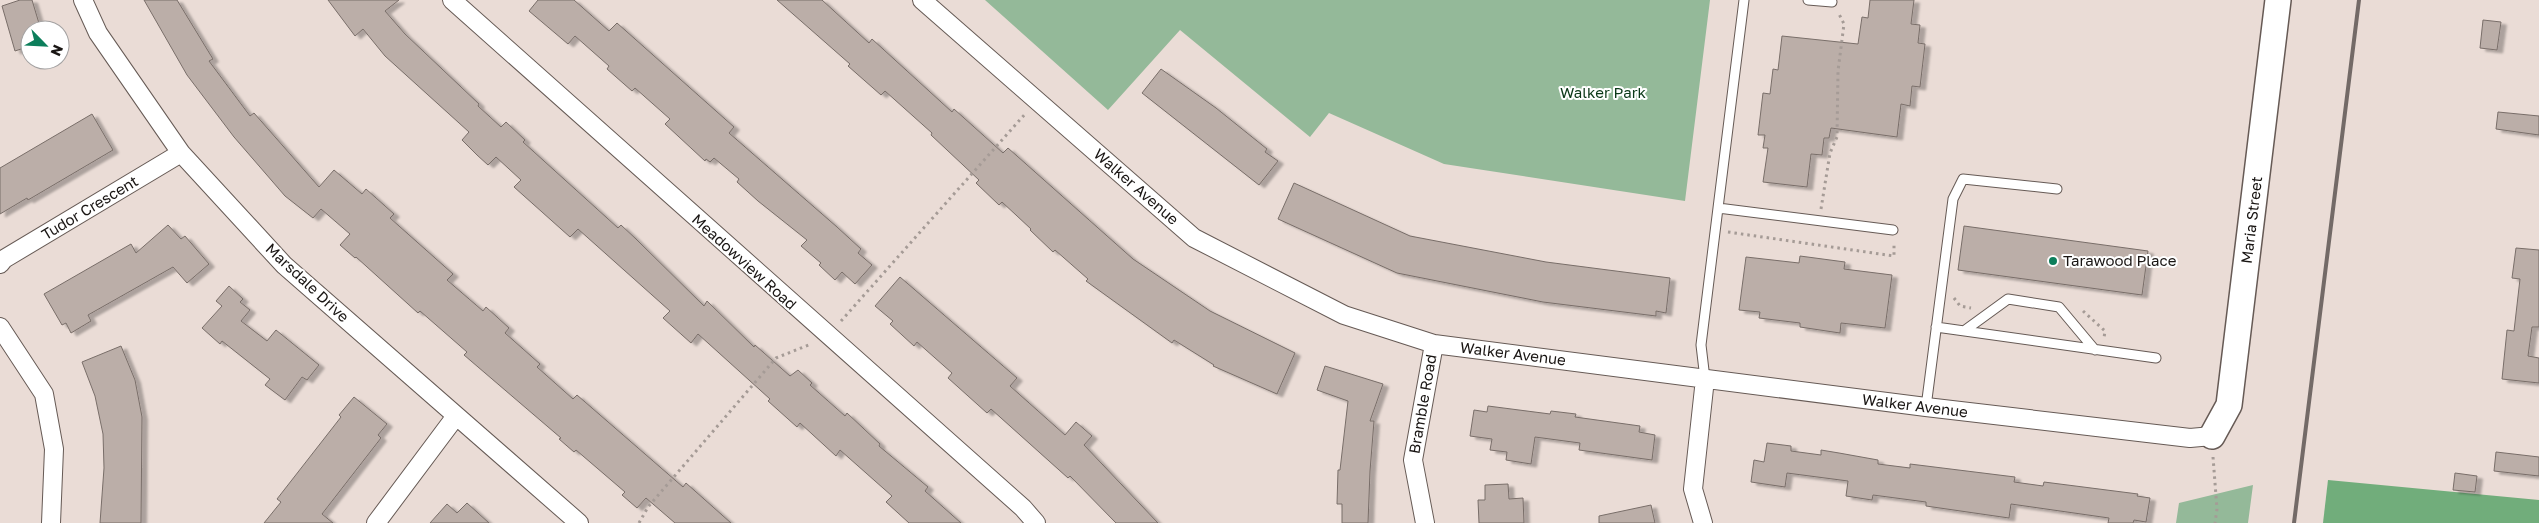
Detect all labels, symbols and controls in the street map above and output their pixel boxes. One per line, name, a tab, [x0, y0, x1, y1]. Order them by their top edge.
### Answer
north arrow	[20, 20, 70, 70]
text: N	[47, 42, 67, 59]
park label: Walker Park	[1560, 83, 1647, 101]
street label: Walker Avenue	[1091, 145, 1183, 228]
street label: Tudor Crescent	[38, 171, 141, 243]
street label: Maria Street	[2237, 175, 2265, 265]
street label: Meadowview Road	[689, 210, 801, 313]
street label: Marsdale Drive	[262, 239, 353, 326]
place label: Tarawood Place	[2063, 251, 2177, 269]
marker: Tarawood Place	[2047, 255, 2059, 267]
street label: Walker Avenue	[1459, 338, 1567, 368]
street label: Bramble Road	[1404, 353, 1440, 455]
street label: Walker Avenue	[1861, 390, 1969, 420]

